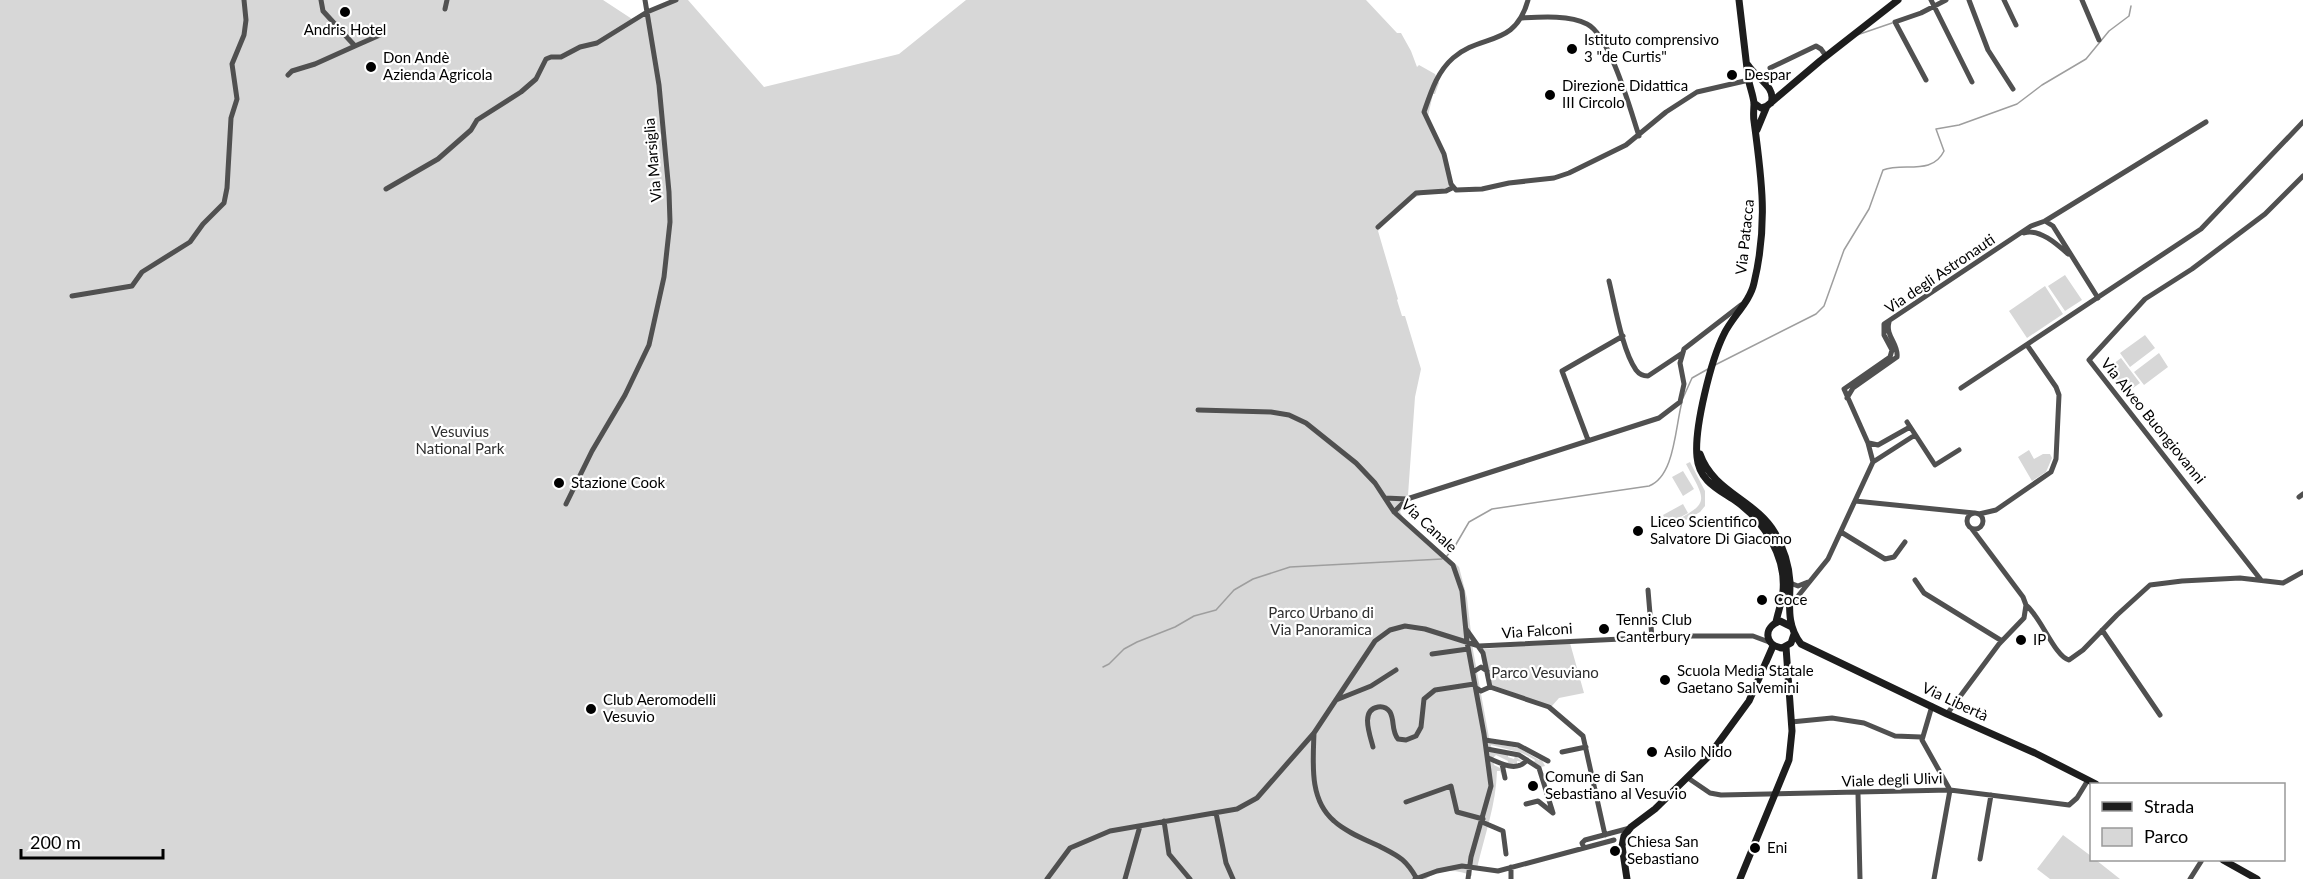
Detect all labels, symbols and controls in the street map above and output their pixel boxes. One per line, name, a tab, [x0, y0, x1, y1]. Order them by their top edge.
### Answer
marker: Andris Hotel	[338, 5, 352, 19]
place label: Andris Hotel	[304, 20, 386, 38]
place label: Istituto comprensivo 3 "de Curtis"	[1584, 30, 1719, 65]
marker: Istituto comprensivo 3 "de Curtis"	[1565, 42, 1579, 56]
place label: Don Andè Azienda Agricola	[383, 48, 493, 83]
marker: Don Andè Azienda Agricola	[364, 60, 378, 74]
place label: Despar	[1744, 65, 1792, 83]
marker: Despar	[1725, 68, 1739, 82]
place label: Direzione Didattica III Circolo	[1562, 76, 1688, 111]
marker: Direzione Didattica III Circolo	[1543, 88, 1557, 102]
street label: Via Marsiglia	[639, 117, 665, 203]
street label: Via Patacca	[1731, 198, 1757, 275]
street label: Via degli Astronauti	[1881, 230, 1998, 317]
street label: Via Alveo Buongiovanni	[2098, 354, 2210, 487]
park label: Vesuvius National Park	[416, 422, 505, 457]
place label: Stazione Cook	[571, 473, 666, 491]
marker: Stazione Cook	[552, 476, 566, 490]
street label: Via Canale	[1398, 495, 1461, 556]
place label: Liceo Scientifico Salvatore Di Giacomo	[1650, 512, 1792, 547]
marker: Liceo Scientifico Salvatore Di Giacomo	[1631, 524, 1645, 538]
place label: Coce	[1774, 590, 1807, 608]
marker: Coce	[1755, 593, 1769, 607]
park label: Parco Urbano di Via Panoramica	[1268, 603, 1374, 638]
place label: Tennis Club Canterbury	[1616, 610, 1692, 645]
street label: Via Falconi	[1501, 619, 1573, 641]
marker: Tennis Club Canterbury	[1597, 622, 1611, 636]
place label: IP	[2033, 630, 2046, 648]
marker: IP	[2014, 633, 2028, 647]
place label: Scuola Media Statale Gaetano Salvemini	[1677, 661, 1814, 696]
park label: Parco Vesuviano	[1491, 663, 1599, 681]
marker: Scuola Media Statale Gaetano Salvemini	[1658, 673, 1672, 687]
street label: Via Libertà	[1919, 678, 1991, 724]
place label: Club Aeromodelli Vesuvio	[603, 690, 716, 725]
marker: Club Aeromodelli Vesuvio	[584, 702, 598, 716]
place label: Asilo Nido	[1664, 742, 1732, 760]
marker: Asilo Nido	[1645, 745, 1659, 759]
place label: Comune di San Sebastiano al Vesuvio	[1545, 767, 1687, 802]
street label: Viale degli Ulivi	[1841, 768, 1943, 790]
marker: Comune di San Sebastiano al Vesuvio	[1526, 779, 1540, 793]
legend	[2090, 783, 2285, 861]
text: Strada	[2144, 795, 2194, 817]
scale bar	[21, 822, 164, 860]
text: Parco	[2144, 825, 2188, 847]
text: 200 m	[30, 831, 81, 853]
place label: Chiesa San Sebastiano	[1627, 832, 1699, 867]
place label: Eni	[1767, 838, 1787, 856]
marker: Eni	[1748, 841, 1762, 855]
marker: Chiesa San Sebastiano	[1608, 844, 1622, 858]

